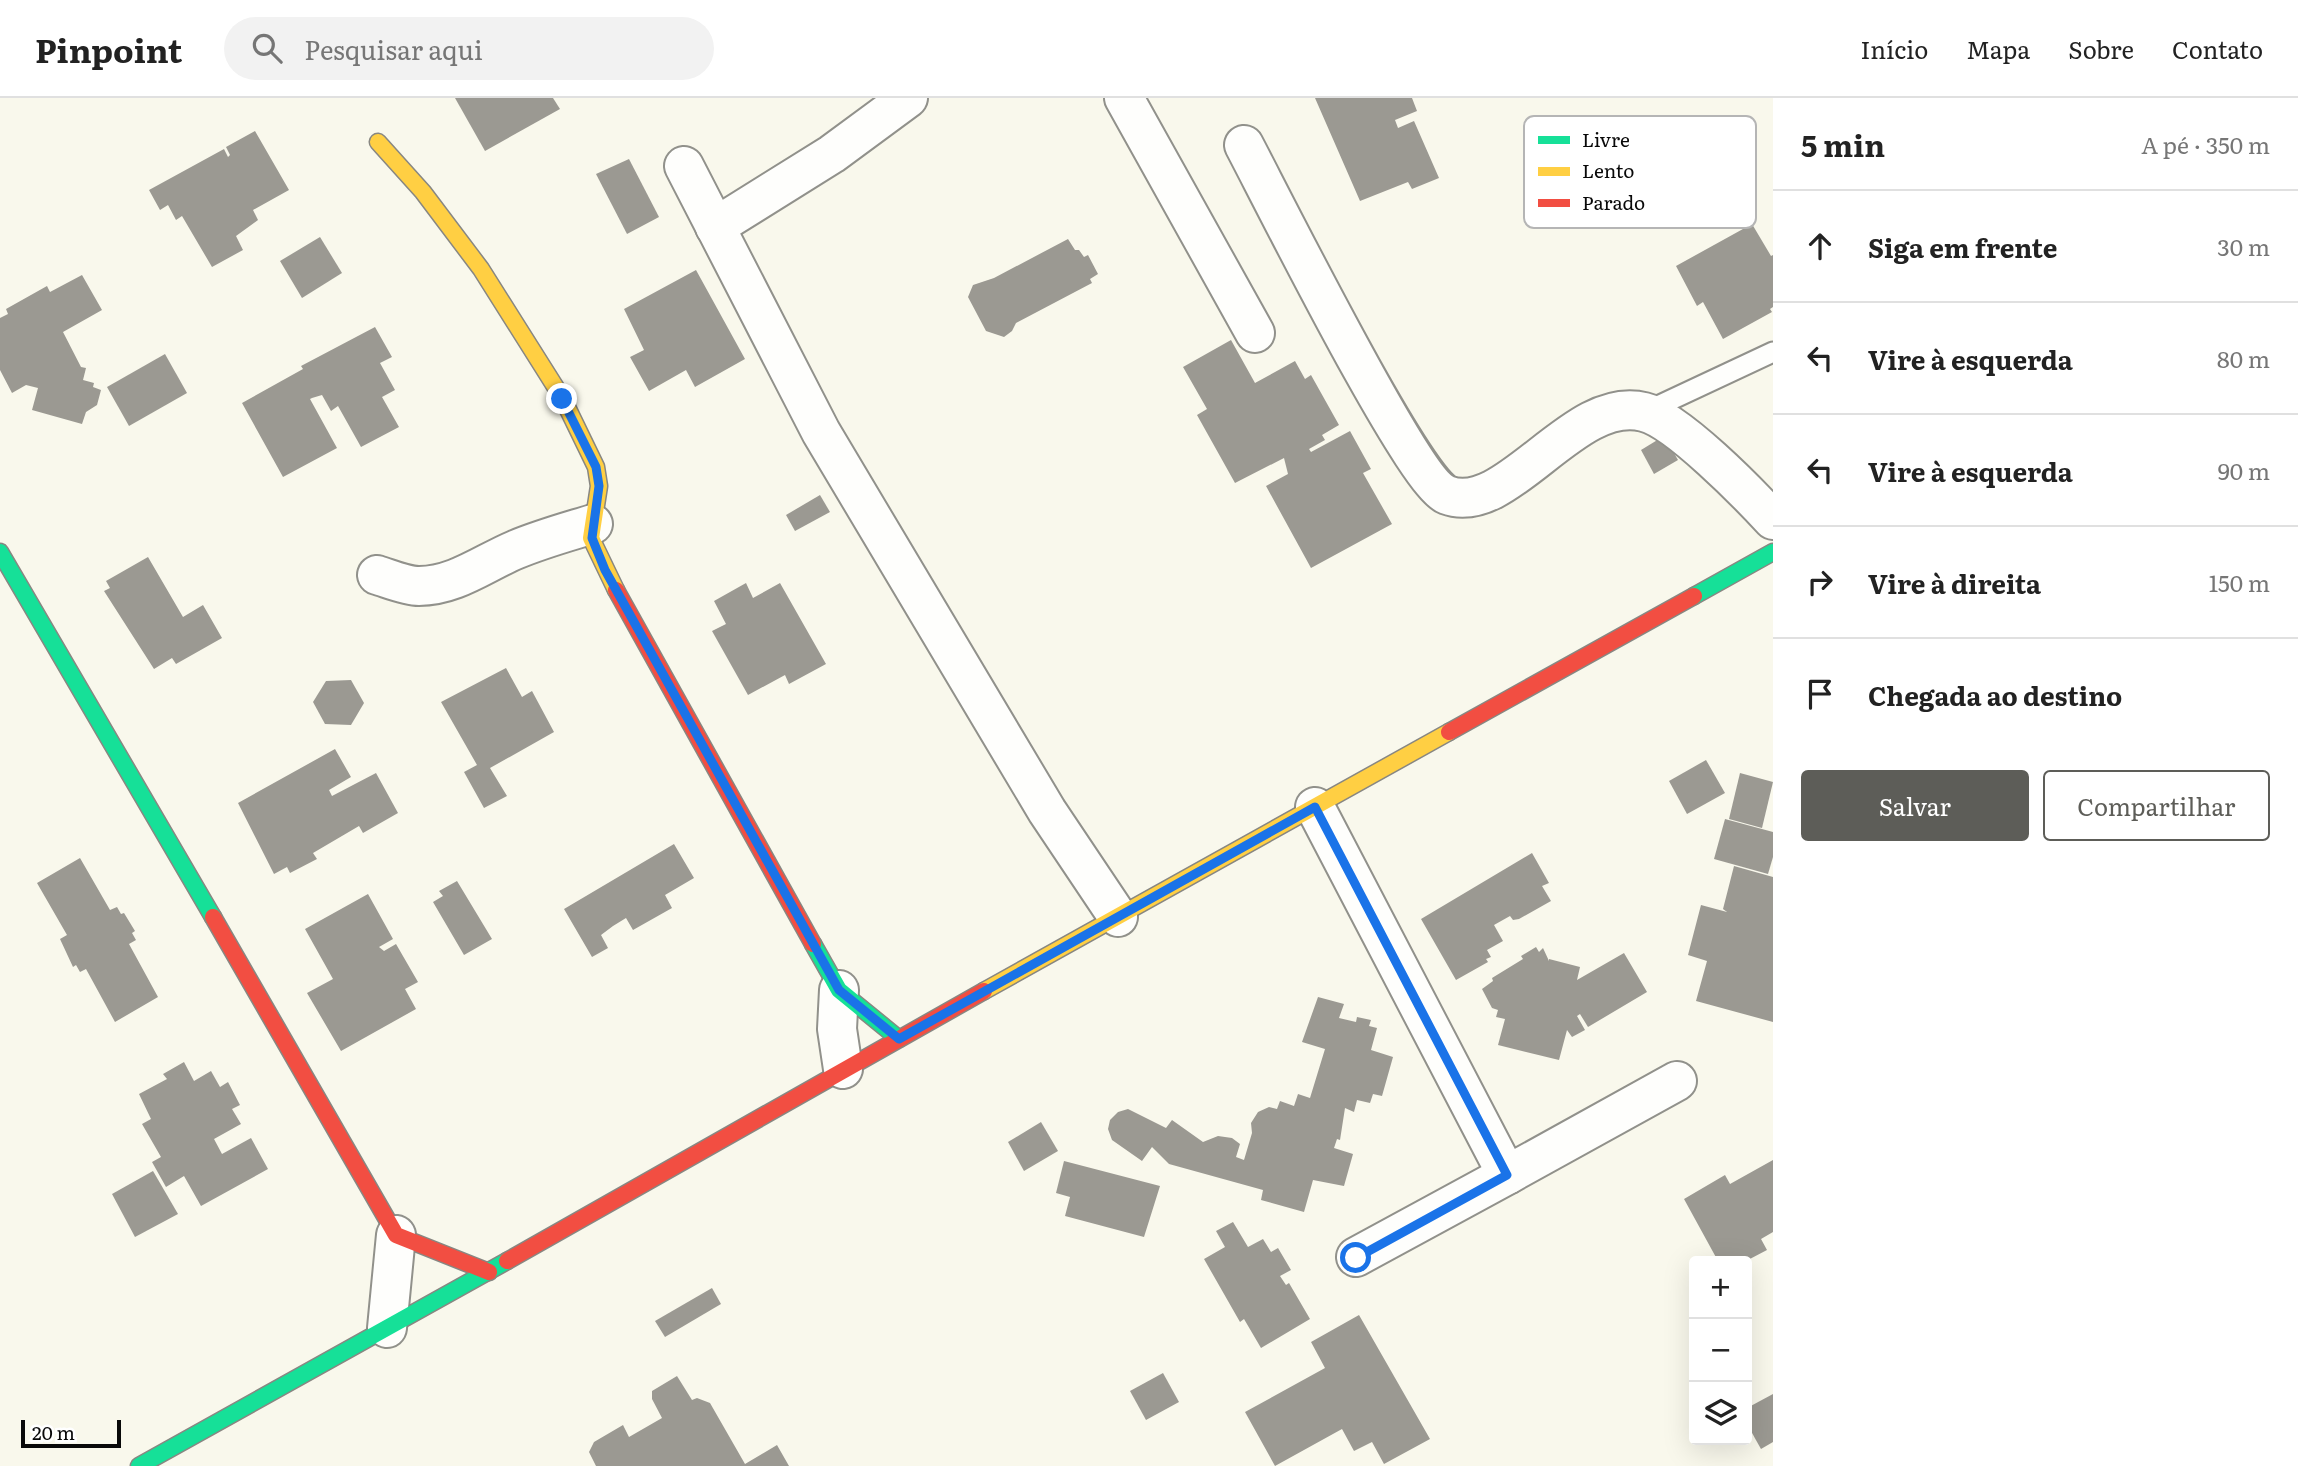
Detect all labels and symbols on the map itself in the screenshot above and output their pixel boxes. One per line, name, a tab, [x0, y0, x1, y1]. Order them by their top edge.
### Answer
legend	[1524, 116, 1756, 228]
text: Livre	[1582, 125, 1630, 153]
text: Lento	[1582, 156, 1635, 184]
text: Parado	[1582, 188, 1645, 216]
route end	[546, 383, 577, 414]
route start	[1340, 1242, 1371, 1273]
scale bar	[21, 1417, 121, 1449]

